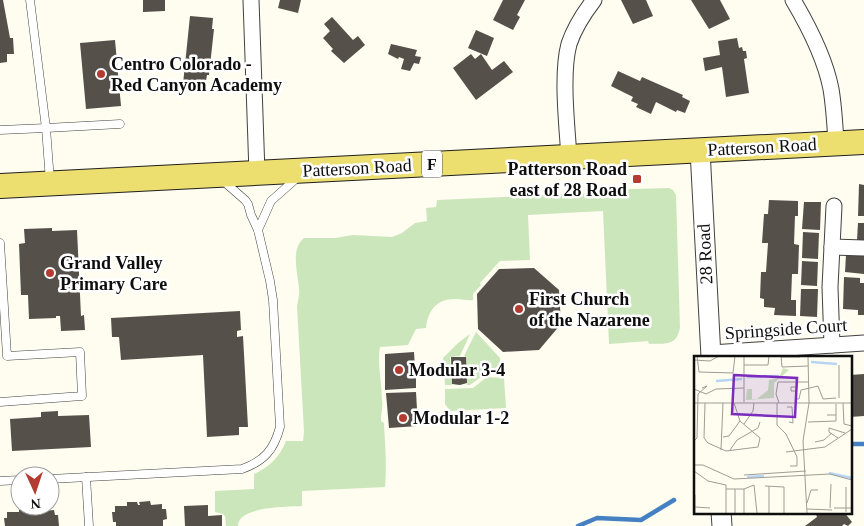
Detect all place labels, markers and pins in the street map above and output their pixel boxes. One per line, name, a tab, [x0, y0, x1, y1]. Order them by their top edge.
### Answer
place label: Centro Colorado - Red Canyon Academy	[111, 54, 282, 95]
marker: Centro Colorado - Red Canyon Academy	[95, 68, 107, 80]
place label: Patterson Road east of 28 Road	[508, 159, 627, 200]
marker: Patterson Road east of 28 Road	[631, 173, 643, 185]
place label: Grand Valley Primary Care	[60, 253, 167, 294]
marker: Grand Valley Primary Care	[44, 267, 56, 279]
place label: First Church of the Nazarene	[529, 289, 650, 330]
marker: First Church of the Nazarene	[513, 303, 525, 315]
place label: Modular 3-4	[409, 360, 505, 380]
marker: Modular 3-4	[393, 364, 405, 376]
place label: Modular 1-2	[413, 408, 509, 428]
marker: Modular 1-2	[397, 412, 409, 424]

